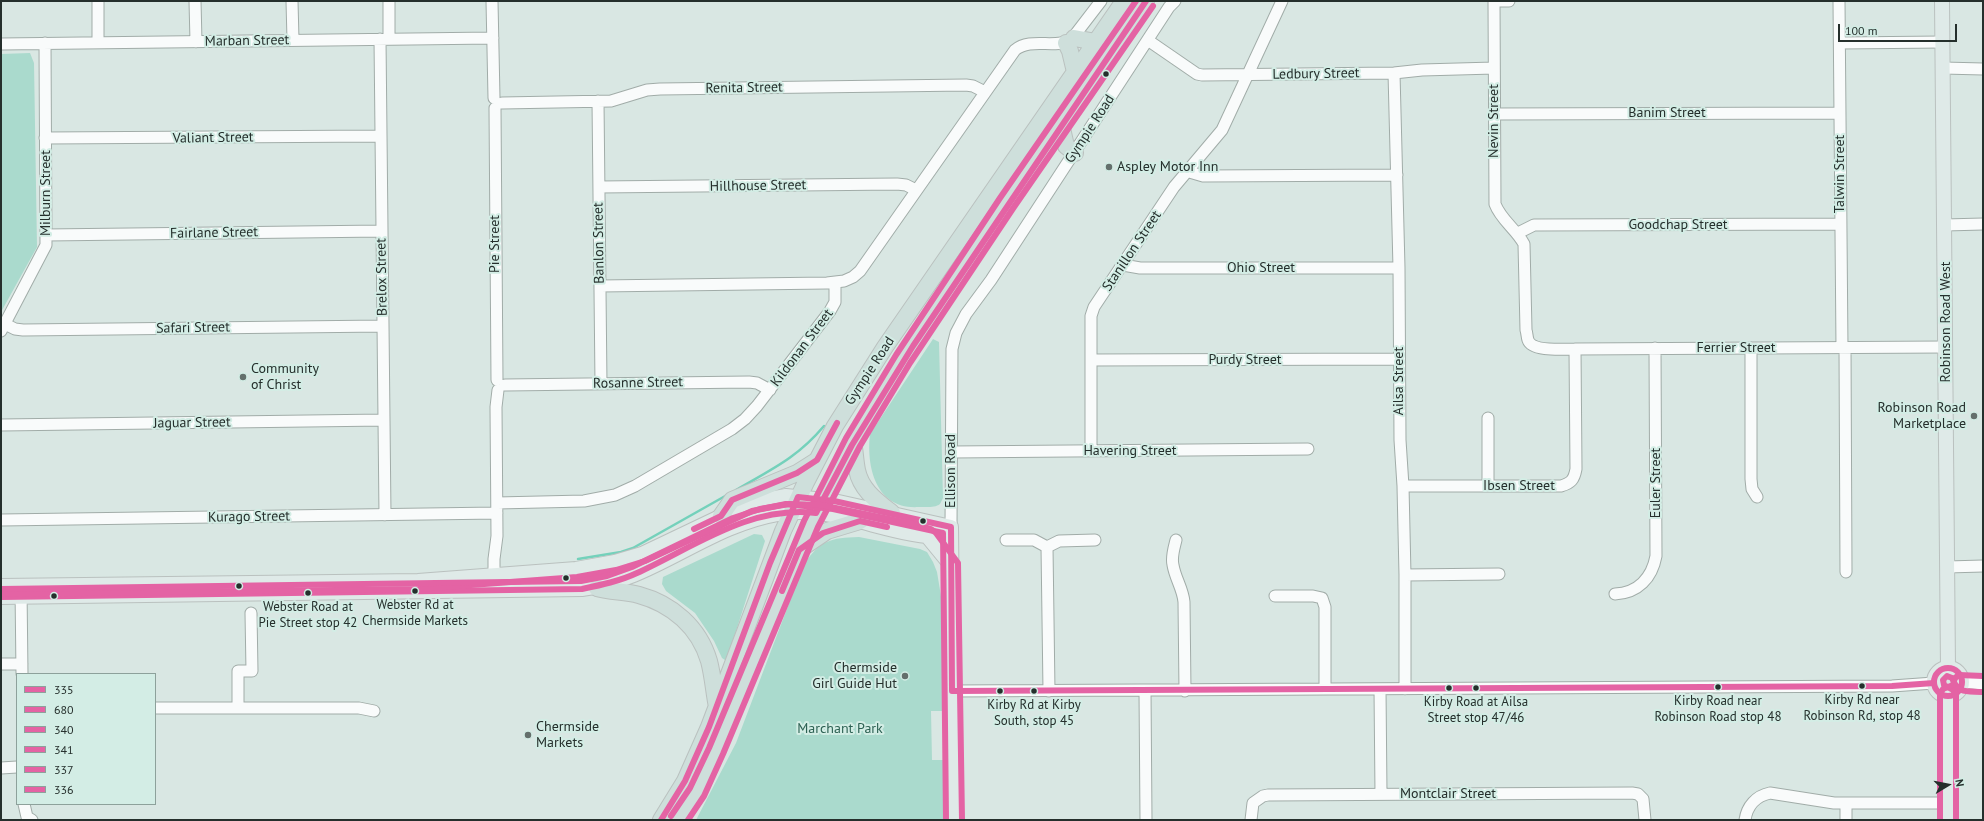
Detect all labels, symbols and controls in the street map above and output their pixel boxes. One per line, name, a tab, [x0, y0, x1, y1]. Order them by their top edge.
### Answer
scale bar	[1840, 16, 1959, 42]
text: 100 m	[1845, 23, 1878, 38]
street label: Marban Street	[205, 32, 289, 50]
street label: Ledbury Street	[1272, 65, 1360, 83]
unlabelled marker	[1101, 69, 1111, 79]
street label: Renita Street	[705, 79, 783, 97]
street label: Nevin Street	[1486, 84, 1502, 158]
street label: Gympie Road	[1062, 92, 1118, 166]
street label: Banim Street	[1628, 105, 1706, 121]
street label: Valiant Street	[172, 129, 254, 147]
street label: Talwin Street	[1832, 135, 1848, 213]
street label: Milburn Street	[38, 150, 54, 236]
place label: Aspley Motor Inn	[1117, 159, 1218, 175]
marker: Aspley Motor Inn	[1104, 162, 1114, 172]
street label: Hillhouse Street	[710, 177, 806, 195]
street label: Banlon Street	[590, 202, 608, 284]
street label: Stanillon Street	[1099, 208, 1165, 294]
street label: Pie Street	[487, 215, 503, 273]
street label: Goodchap Street	[1628, 217, 1728, 233]
street label: Fairlane Street	[170, 224, 258, 242]
street label: Brelox Street	[373, 238, 391, 316]
street label: Ohio Street	[1227, 260, 1295, 276]
street label: Robinson Road West	[1938, 261, 1954, 383]
street label: Kildonan Street	[767, 306, 837, 390]
street label: Safari Street	[156, 319, 230, 337]
street label: Gympie Road	[842, 334, 898, 408]
street label: Ferrier Street	[1697, 340, 1775, 356]
street label: Ailsa Street	[1391, 347, 1407, 415]
street label: Purdy Street	[1208, 352, 1282, 368]
place label: Community of Christ	[251, 361, 319, 394]
marker: Community of Christ	[238, 372, 248, 382]
street label: Rosanne Street	[593, 374, 683, 392]
place label: Robinson Road Marketplace	[1877, 400, 1966, 432]
marker: Robinson Road Marketplace	[1969, 411, 1979, 421]
street label: Jaguar Street	[153, 414, 231, 432]
street label: Ellison Road	[943, 434, 959, 508]
street label: Havering Street	[1083, 443, 1177, 459]
street label: Euler Street	[1648, 448, 1664, 518]
street label: Ibsen Street	[1483, 478, 1555, 494]
street label: Kurago Street	[208, 508, 290, 526]
unlabelled marker	[918, 516, 928, 526]
unlabelled marker	[561, 573, 571, 583]
unlabelled marker	[234, 581, 244, 591]
marker: Webster Rd at Chermside Markets	[410, 586, 420, 596]
marker: Webster Road at Pie Street stop 42	[303, 588, 313, 598]
unlabelled marker	[49, 591, 59, 601]
place label: Webster Rd at Chermside Markets	[362, 597, 468, 628]
place label: Webster Road at Pie Street stop 42	[259, 599, 357, 630]
place label: Chermside Girl Guide Hut	[812, 660, 897, 692]
marker: Chermside Girl Guide Hut	[900, 671, 910, 681]
legend	[16, 673, 156, 805]
marker: Kirby Rd near Robinson Rd, stop 48	[1857, 681, 1867, 691]
text: 335	[54, 682, 74, 697]
marker: Kirby Road near Robinson Road stop 48	[1713, 682, 1723, 692]
unlabelled marker	[1444, 683, 1454, 693]
marker: Kirby Road at Ailsa Street stop 47/46	[1471, 683, 1481, 693]
unlabelled marker	[995, 686, 1005, 696]
marker: Kirby Rd at Kirby South, stop 45	[1029, 686, 1039, 696]
place label: Kirby Rd near Robinson Rd, stop 48	[1803, 692, 1921, 723]
place label: Kirby Road near Robinson Road stop 48	[1654, 693, 1782, 724]
place label: Kirby Road at Ailsa Street stop 47/46	[1424, 694, 1528, 725]
place label: Kirby Rd at Kirby South, stop 45	[987, 697, 1081, 728]
text: 680	[54, 702, 74, 717]
place label: Chermside Markets	[536, 719, 599, 752]
park label: Marchant Park	[797, 721, 883, 737]
text: 340	[54, 722, 74, 737]
marker: Chermside Markets	[523, 730, 533, 740]
text: 341	[54, 742, 74, 757]
text: 337	[54, 762, 74, 777]
north arrow	[1928, 765, 1968, 805]
text: N	[1952, 778, 1967, 788]
text: 336	[54, 782, 74, 797]
street label: Montclair Street	[1400, 786, 1496, 802]

